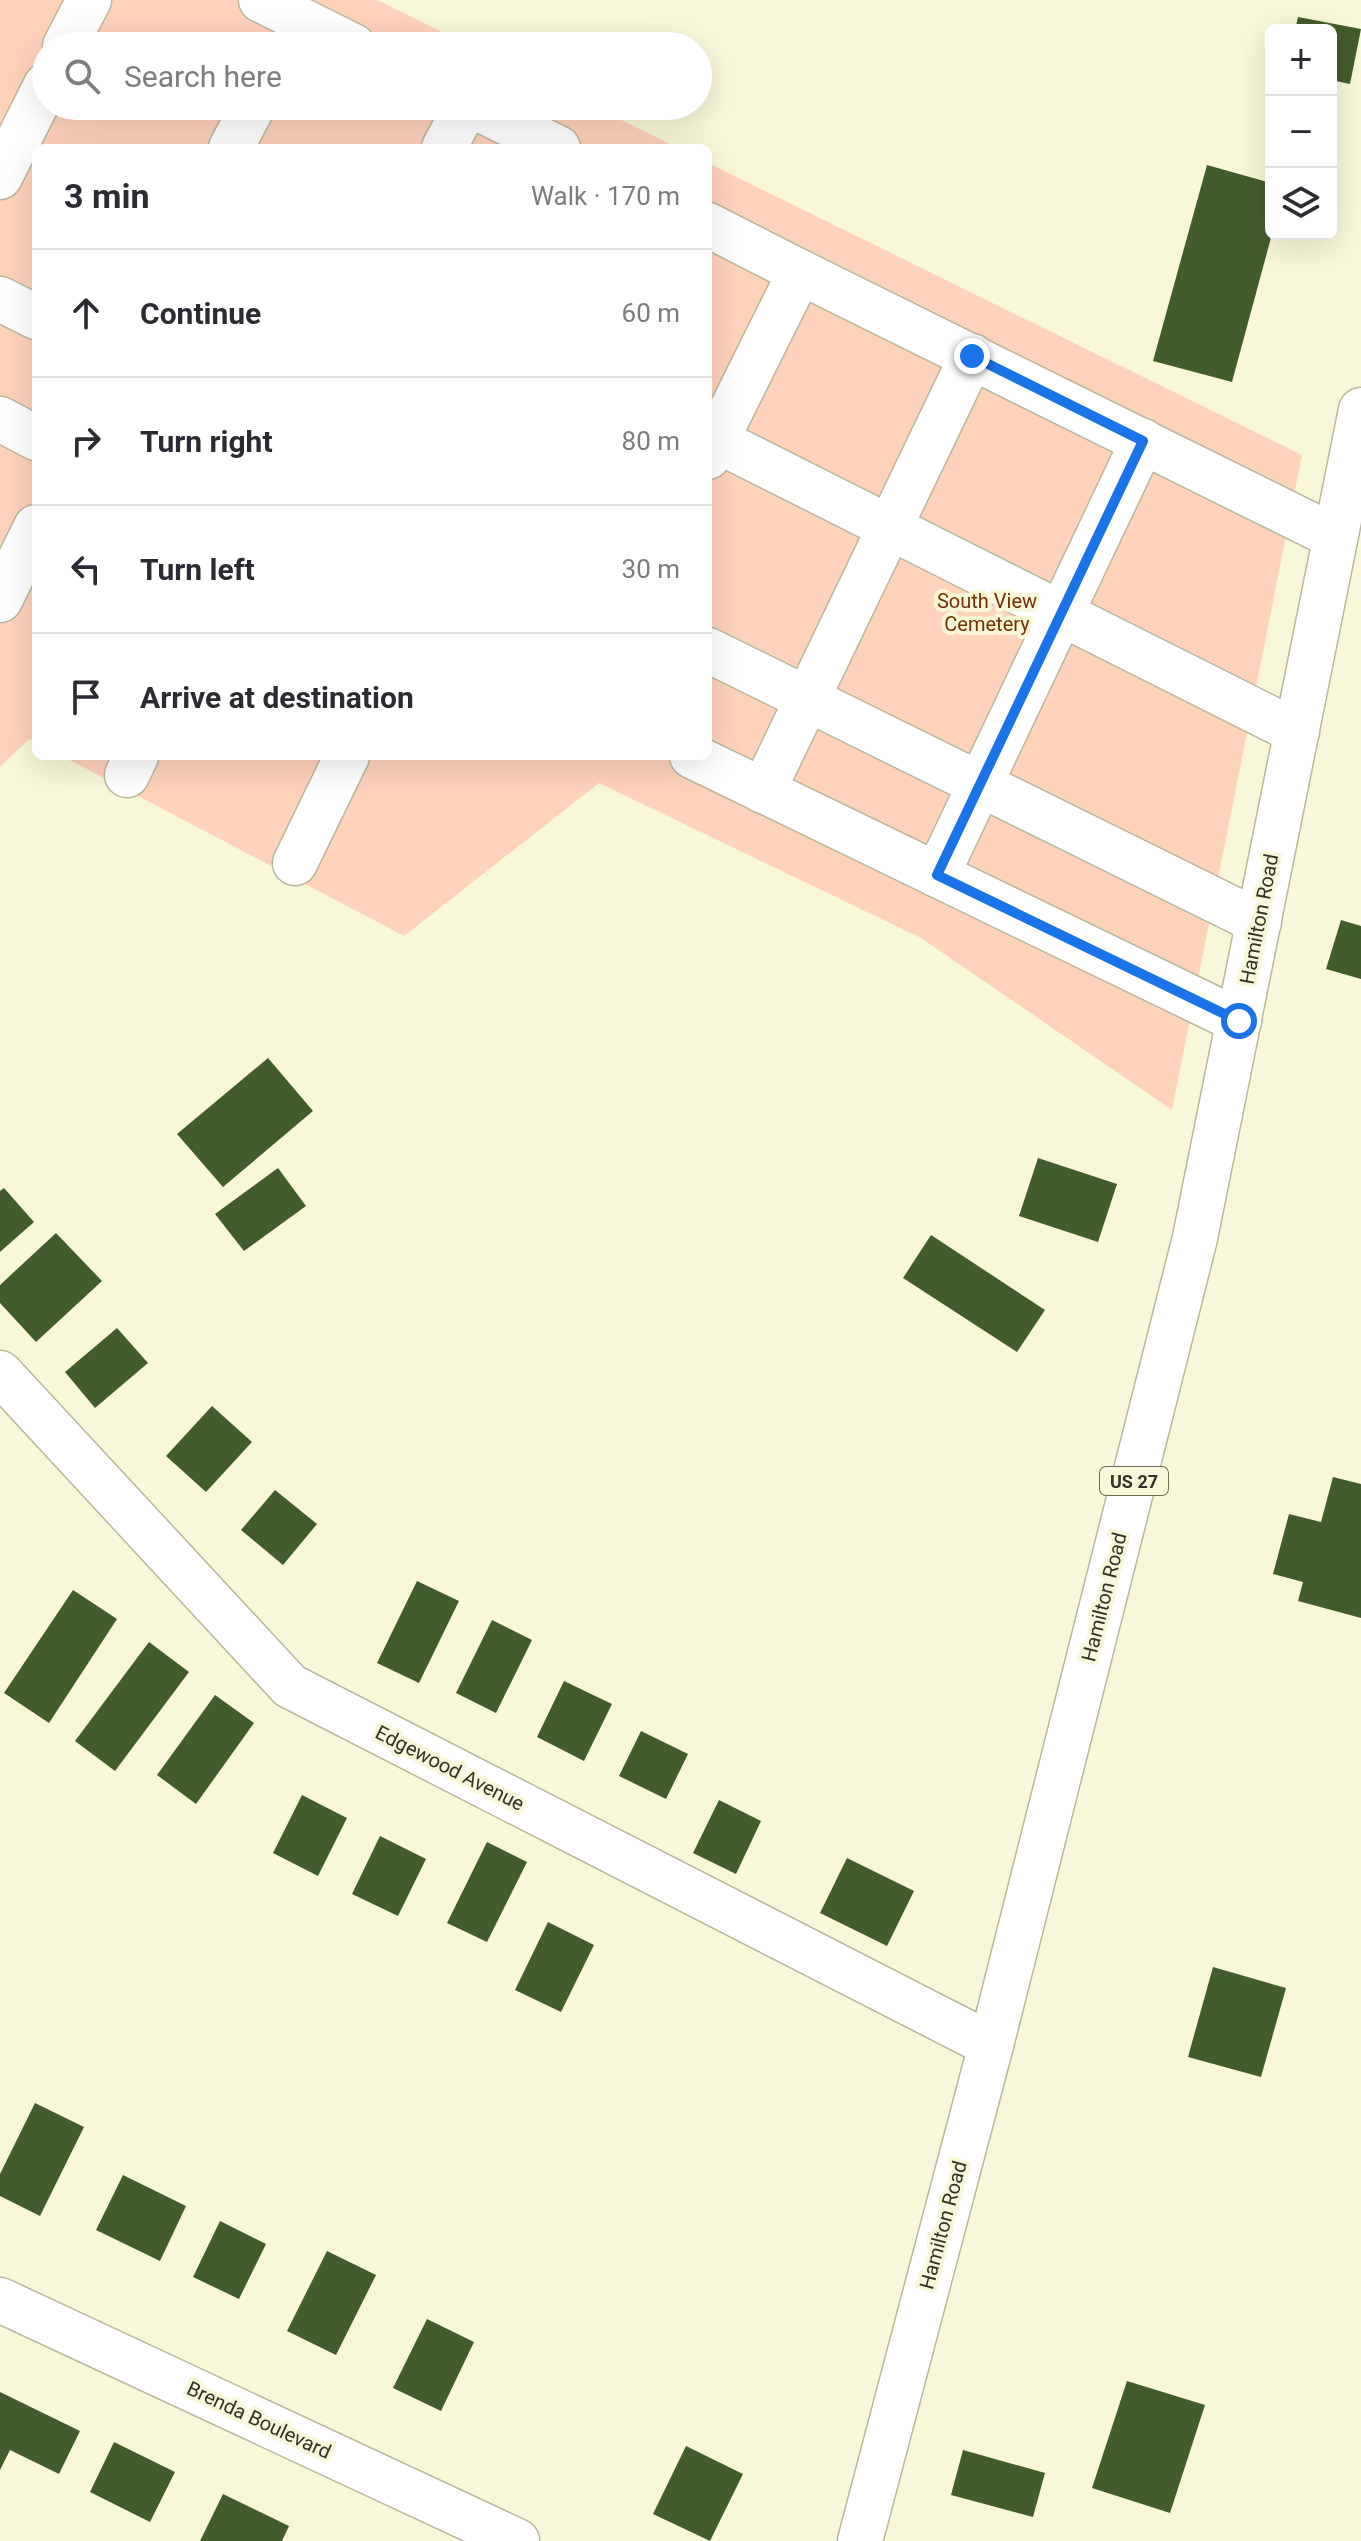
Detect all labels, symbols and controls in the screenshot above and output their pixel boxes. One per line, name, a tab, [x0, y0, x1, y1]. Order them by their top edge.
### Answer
map controls	[1265, 24, 1337, 240]
button: +	[1265, 24, 1337, 96]
search box	[32, 32, 712, 120]
icon: search	[60, 54, 104, 98]
text: Search here	[124, 59, 282, 94]
button: −	[1265, 96, 1337, 168]
button: layers	[1265, 168, 1337, 240]
text: 3 min	[64, 176, 149, 216]
text: Walk · 170 m	[531, 181, 680, 211]
icon: ahead	[64, 291, 108, 335]
text: Continue	[140, 296, 261, 331]
text: 60 m	[622, 298, 680, 328]
route end	[954, 338, 990, 374]
icon: right	[64, 419, 108, 463]
text: Turn right	[140, 424, 273, 459]
text: 80 m	[622, 426, 680, 456]
icon: left	[64, 547, 108, 591]
text: Turn left	[140, 552, 255, 587]
text: 30 m	[622, 554, 680, 584]
park label: South View Cemetery	[937, 589, 1037, 636]
icon: arrive	[64, 675, 108, 719]
text: Arrive at destination	[140, 680, 414, 715]
street label: Hamilton Road	[1235, 852, 1283, 986]
route start	[1221, 1003, 1257, 1039]
road number: US 27	[1100, 1467, 1168, 1495]
street label: Hamilton Road	[1076, 1530, 1132, 1664]
street label: Edgewood Avenue	[372, 1720, 528, 1816]
street label: Hamilton Road	[914, 2158, 972, 2292]
street label: Brenda Boulevard	[183, 2376, 335, 2464]

